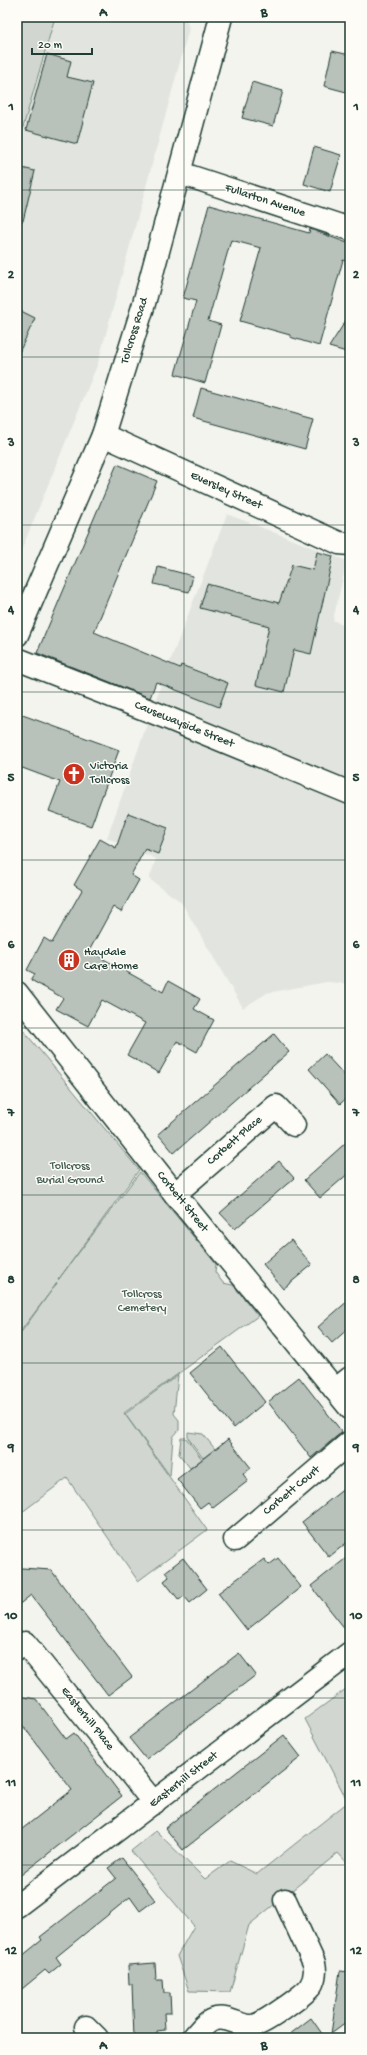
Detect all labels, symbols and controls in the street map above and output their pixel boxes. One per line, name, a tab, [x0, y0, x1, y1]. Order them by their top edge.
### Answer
text: A	[98, 6, 108, 21]
text: B	[260, 6, 269, 21]
scale bar	[32, 30, 92, 56]
text: 20 m	[38, 39, 63, 53]
text: 1	[7, 100, 14, 115]
text: 1	[352, 100, 359, 115]
street label: Fullarton Avenue	[222, 181, 308, 221]
text: 2	[8, 268, 15, 283]
text: 2	[353, 268, 360, 283]
street label: Tollcross Road	[118, 295, 152, 367]
text: 3	[7, 436, 15, 451]
text: 3	[352, 436, 360, 451]
street label: Eversley Street	[188, 469, 265, 514]
text: 4	[7, 603, 15, 618]
text: 4	[352, 603, 360, 618]
street label: Causewayside Street	[132, 699, 237, 752]
place label: Victoria Tollcross	[89, 760, 130, 788]
church icon: Victoria Tollcross	[61, 761, 87, 787]
text: 5	[8, 771, 15, 786]
text: 5	[353, 771, 360, 786]
text: 6	[8, 938, 15, 953]
text: 6	[353, 938, 360, 953]
place label: Haydale Care Home	[84, 946, 139, 974]
building icon: Haydale Care Home	[56, 947, 82, 973]
text: 7	[7, 1106, 16, 1121]
text: 7	[352, 1106, 361, 1121]
street label: Corbett Place	[205, 1113, 266, 1169]
park label: Tollcross Burial Ground	[35, 1160, 105, 1188]
street label: Corbett Street	[153, 1169, 211, 1236]
text: 8	[7, 1273, 15, 1288]
text: 8	[352, 1273, 360, 1288]
park label: Tollcross Cemetery	[118, 1288, 166, 1316]
text: 9	[7, 1441, 15, 1456]
text: 9	[352, 1441, 360, 1456]
street label: Corbett Court	[261, 1463, 324, 1519]
text: 10	[4, 1609, 18, 1624]
text: 10	[349, 1609, 363, 1624]
street label: Easterhill Place	[57, 1685, 117, 1754]
street label: Easterhill Street	[147, 1748, 222, 1811]
text: 11	[5, 1776, 16, 1791]
text: 11	[350, 1776, 361, 1791]
text: 12	[4, 1944, 17, 1959]
text: 12	[349, 1944, 362, 1959]
text: A	[98, 2039, 108, 2054]
text: B	[260, 2039, 269, 2054]

